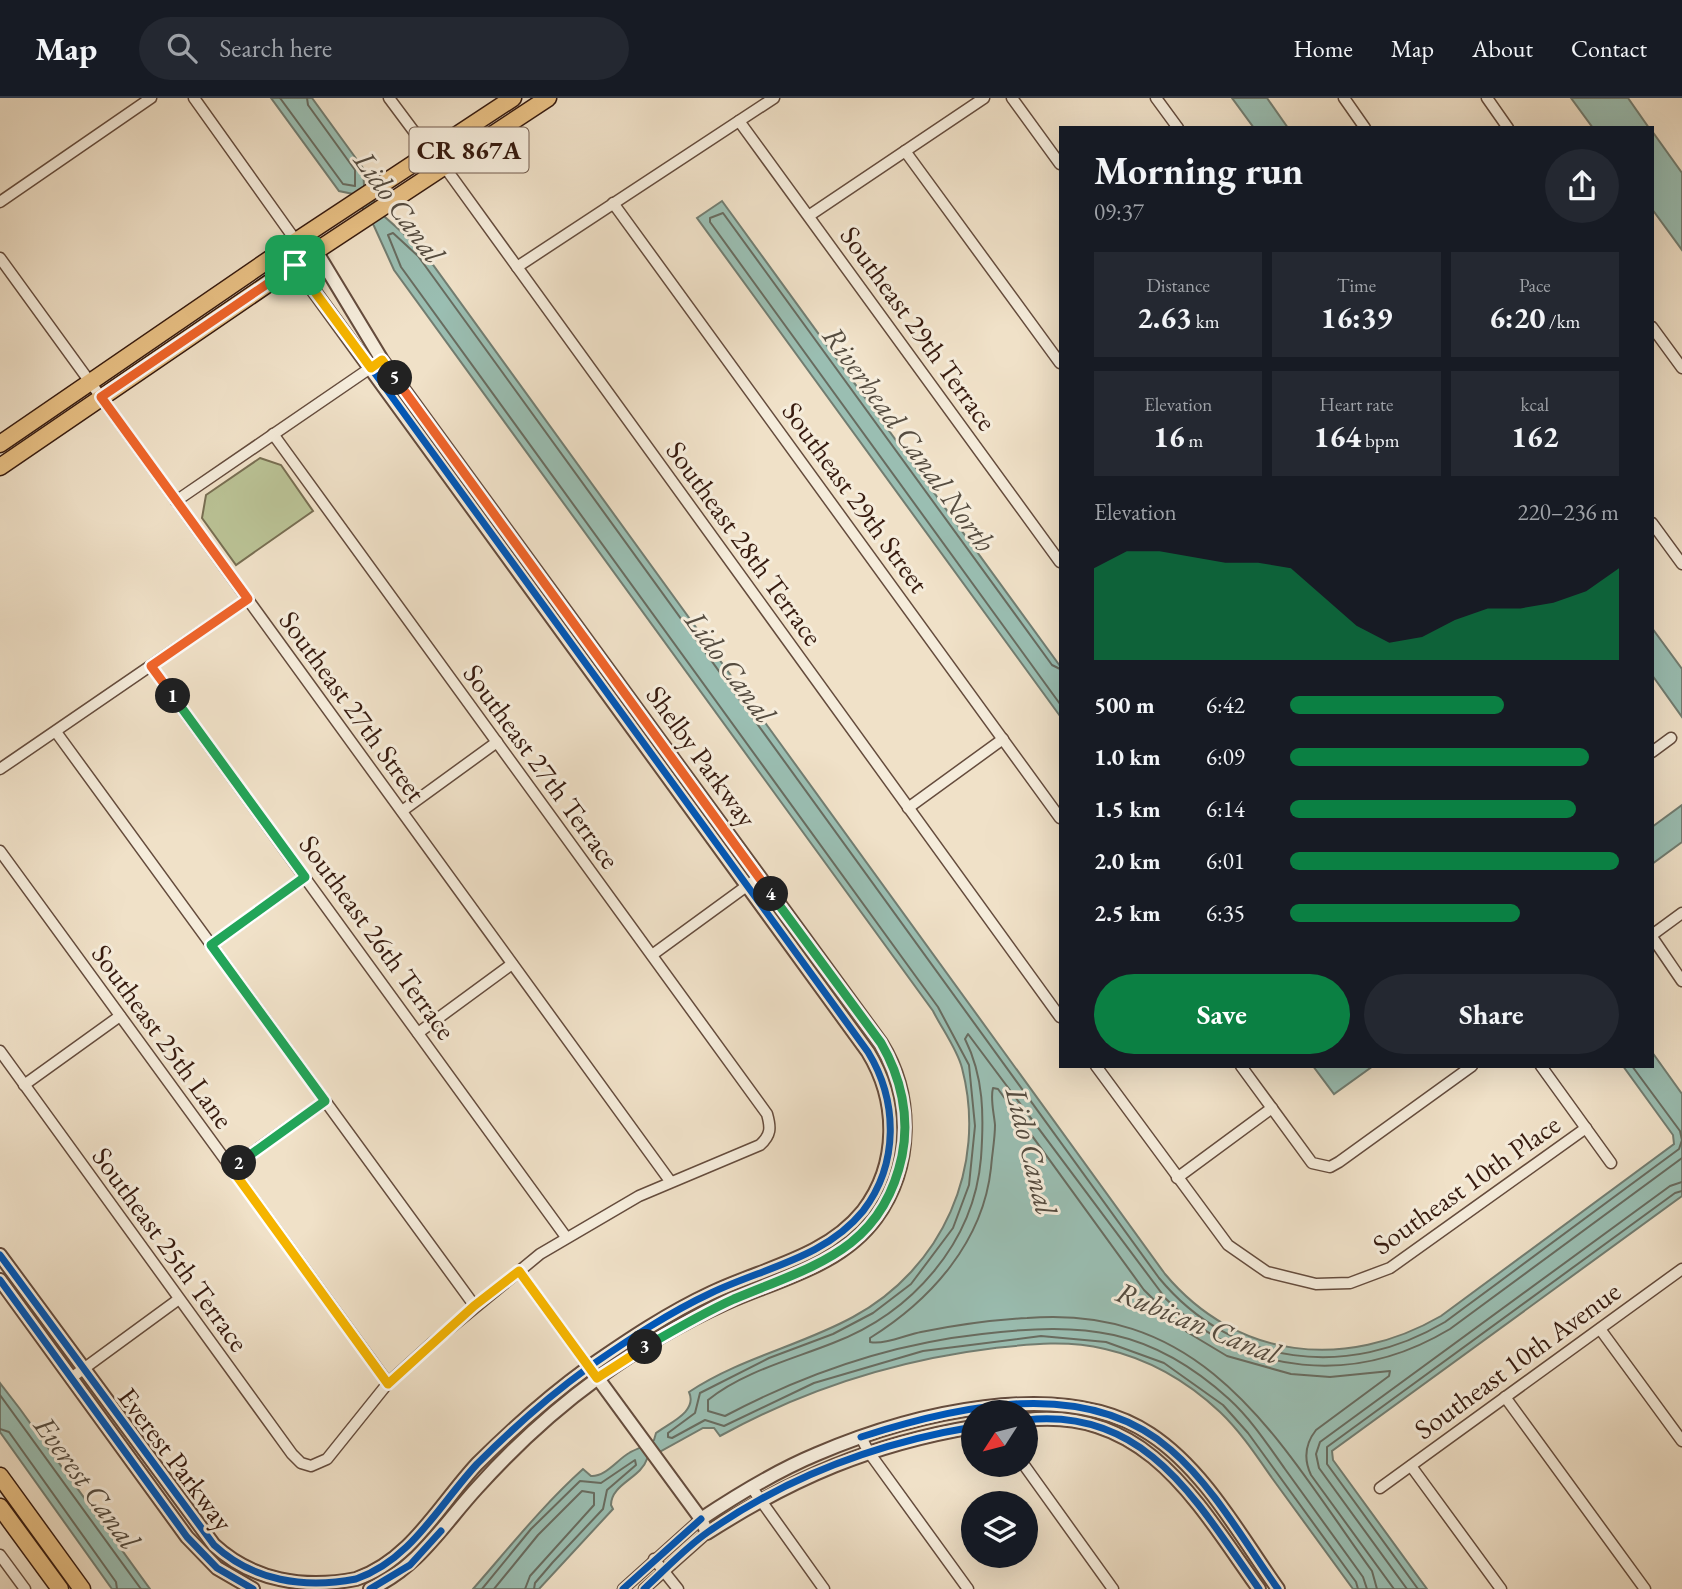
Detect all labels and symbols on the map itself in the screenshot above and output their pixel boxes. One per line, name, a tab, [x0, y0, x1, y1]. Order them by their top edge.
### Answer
road number: CR 867A	[410, 128, 528, 172]
water label: Lido Canal	[345, 142, 454, 272]
street label: Southeast 29th Terrace	[833, 219, 1005, 438]
pin	[265, 235, 325, 295]
water label: Riverhead Canal North	[814, 318, 1005, 560]
pin: 5	[378, 360, 412, 396]
street label: Southeast 29th Street	[775, 394, 938, 600]
street label: Southeast 28th Terrace	[659, 434, 831, 653]
water label: Lido Canal	[676, 602, 785, 732]
street label: Southeast 27th Street	[272, 603, 435, 809]
street label: Southeast 27th Terrace	[456, 657, 628, 876]
pin: 1	[156, 678, 190, 714]
street label: Shelby Parkway	[639, 678, 766, 834]
street label: Southeast 26th Terrace	[292, 828, 464, 1047]
pin: 4	[754, 876, 788, 912]
street label: Southeast 25th Lane	[84, 937, 242, 1135]
water label: Lido Canal	[997, 1082, 1066, 1220]
street label: Southeast 10th Place	[1365, 1106, 1567, 1262]
street label: Southeast 25th Terrace	[86, 1140, 256, 1358]
pin: 2	[222, 1146, 256, 1180]
water label: Rubican Canal	[1110, 1272, 1287, 1374]
street label: Southeast 10th Avenue	[1407, 1273, 1627, 1447]
pin: 3	[628, 1330, 662, 1364]
street label: Everest Parkway	[110, 1380, 242, 1539]
north arrow	[961, 1400, 1038, 1477]
water label: Everest Canal	[25, 1407, 150, 1558]

